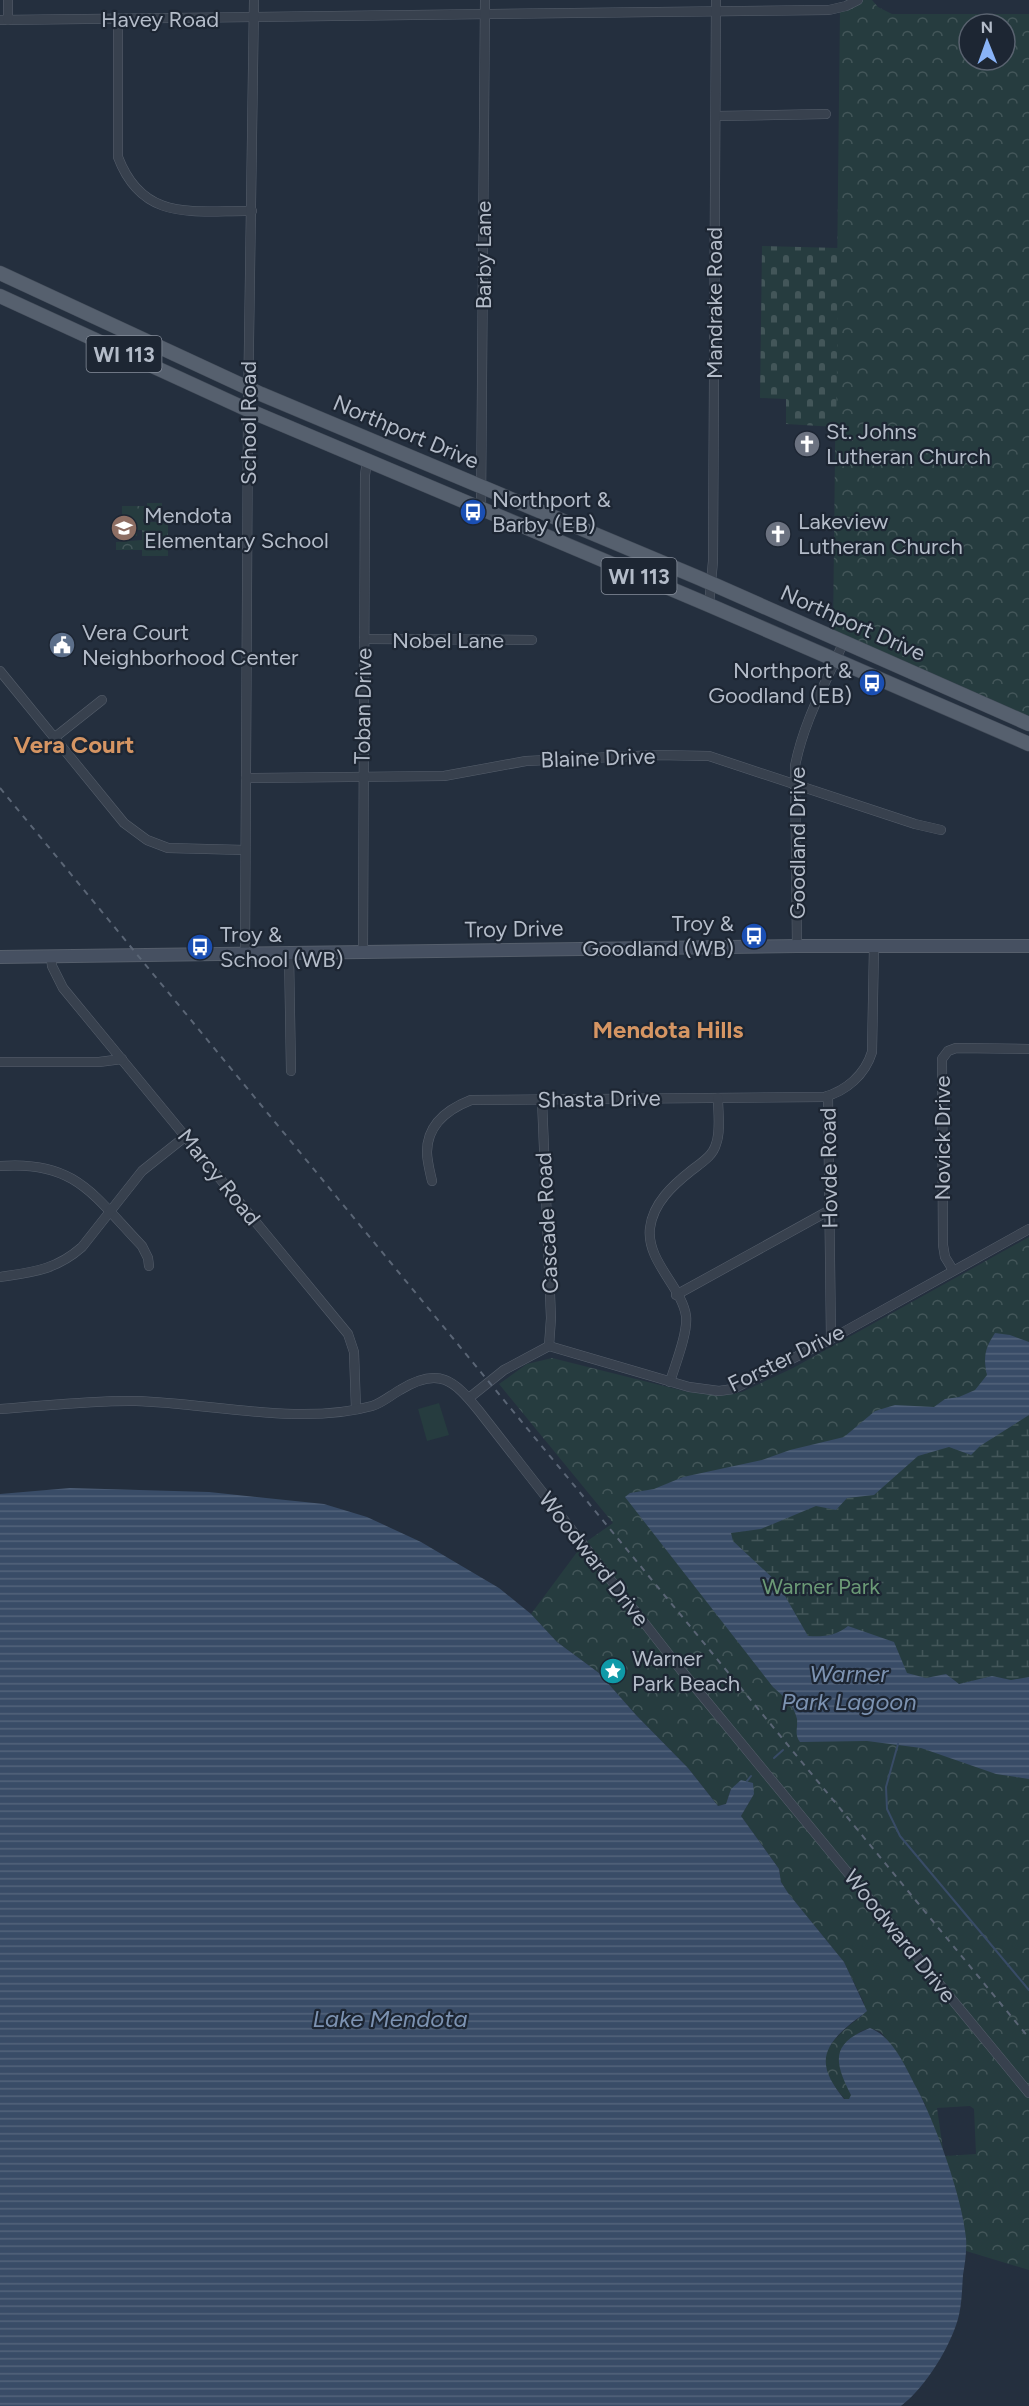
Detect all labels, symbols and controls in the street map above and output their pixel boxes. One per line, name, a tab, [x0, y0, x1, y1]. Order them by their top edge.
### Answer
street label: Havey Road	[101, 6, 219, 33]
north arrow	[957, 12, 1017, 72]
text: N	[980, 18, 993, 37]
street label: Barby Lane	[470, 201, 497, 309]
street label: Mandrake Road	[701, 227, 728, 379]
road number: WI 113	[86, 336, 162, 372]
street label: School Road	[235, 361, 262, 485]
street label: Northport Drive	[329, 389, 483, 475]
place label: St. Johns Lutheran Church	[826, 418, 991, 470]
church icon: St. Johns Lutheran Church	[792, 429, 822, 459]
place label: Northport & Barby (EB)	[492, 486, 611, 538]
bus stop icon: Northport & Barby (EB)	[458, 497, 488, 527]
place label: Mendota Elementary School	[144, 502, 329, 554]
place label: Lakeview Lutheran Church	[798, 508, 963, 560]
school or university icon: Mendota Elementary School	[109, 513, 139, 543]
church icon: Lakeview Lutheran Church	[763, 519, 793, 549]
road number: WI 113	[602, 558, 676, 594]
street label: Northport Drive	[776, 579, 930, 667]
place label: Vera Court Neighborhood Center	[82, 619, 299, 671]
street label: Nobel Lane	[392, 627, 504, 654]
public building icon: Vera Court Neighborhood Center	[47, 630, 77, 660]
street label: Toban Drive	[348, 648, 378, 764]
place label: Northport & Goodland (EB)	[708, 657, 852, 709]
bus stop icon: Northport & Goodland (EB)	[857, 668, 887, 698]
district label: Vera Court	[14, 730, 134, 759]
street label: Blaine Drive	[540, 742, 656, 774]
street label: Goodland Drive	[784, 767, 811, 919]
place label: Troy & Goodland (WB)	[582, 910, 734, 962]
street label: Troy Drive	[464, 915, 564, 943]
place label: Troy & School (WB)	[220, 921, 344, 973]
bus stop icon: Troy & Goodland (WB)	[739, 921, 769, 951]
bus stop icon: Troy & School (WB)	[185, 932, 215, 962]
district label: Mendota Hills	[593, 1015, 743, 1044]
street label: Novick Drive	[929, 1076, 956, 1200]
street label: Shasta Drive	[537, 1084, 661, 1114]
street label: Hovde Road	[814, 1107, 844, 1229]
street label: Marcy Road	[172, 1123, 266, 1231]
street label: Cascade Road	[530, 1152, 564, 1294]
street label: Forster Drive	[723, 1318, 849, 1398]
street label: Woodward Drive	[533, 1486, 655, 1632]
park label: Warner Park	[762, 1573, 880, 1600]
place label: Warner Park Beach	[632, 1645, 740, 1697]
place icon: Warner Park Beach	[598, 1656, 628, 1686]
water label: Warner Park Lagoon	[781, 1659, 917, 1716]
street label: Woodward Drive	[838, 1864, 962, 2008]
water label: Lake Mendota	[312, 2004, 468, 2033]

